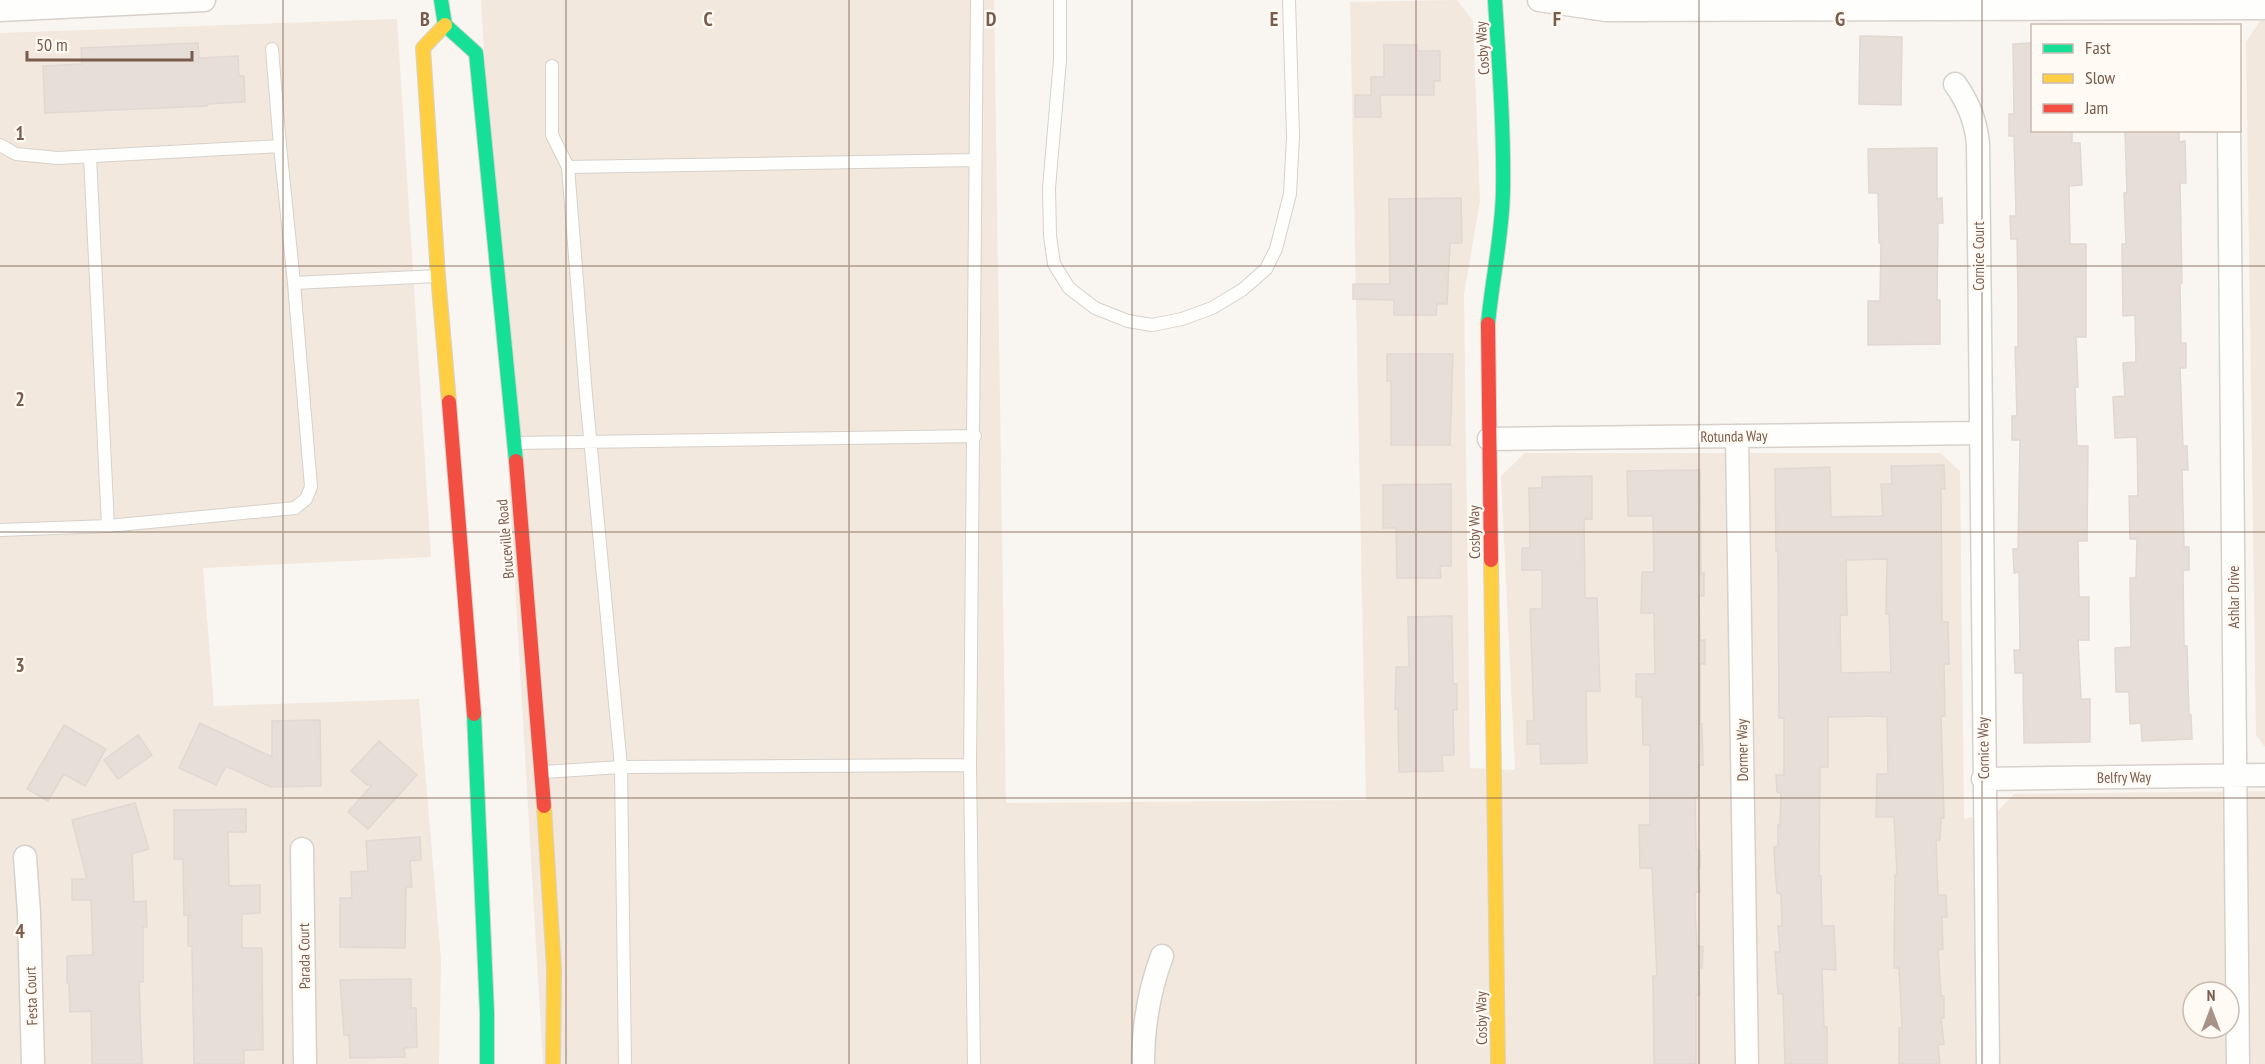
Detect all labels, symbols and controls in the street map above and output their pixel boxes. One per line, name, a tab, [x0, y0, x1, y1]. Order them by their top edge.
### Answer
text: B	[420, 6, 430, 32]
text: C	[703, 6, 713, 32]
text: D	[986, 6, 997, 32]
text: E	[1270, 6, 1278, 32]
text: F	[1553, 6, 1561, 32]
text: G	[1835, 6, 1845, 32]
street label: Cosby Way	[1471, 20, 1493, 75]
scale bar	[27, 24, 192, 62]
legend	[2031, 24, 2241, 132]
text: 50 m	[36, 33, 68, 56]
text: Fast	[2085, 36, 2111, 59]
text: Slow	[2085, 66, 2116, 89]
text: Jam	[2084, 96, 2108, 119]
text: 1	[15, 120, 25, 146]
street label: Cornice Court	[1969, 221, 1988, 291]
text: 2	[15, 386, 25, 412]
street label: Rotunda Way	[1700, 426, 1768, 446]
street label: Bruceville Road	[492, 498, 518, 580]
street label: Cosby Way	[1464, 505, 1484, 559]
street label: Ashlar Drive	[2224, 566, 2243, 628]
text: 3	[15, 652, 25, 678]
street label: Cornice Way	[1973, 716, 1993, 779]
street label: Dormer Way	[1732, 718, 1752, 782]
street label: Belfry Way	[2097, 767, 2152, 787]
text: 4	[15, 918, 25, 944]
street label: Parada Court	[294, 923, 314, 989]
street label: Festa Court	[20, 966, 42, 1026]
north arrow	[2181, 980, 2241, 1040]
text: N	[2207, 985, 2215, 1005]
street label: Cosby Way	[1471, 991, 1491, 1045]

